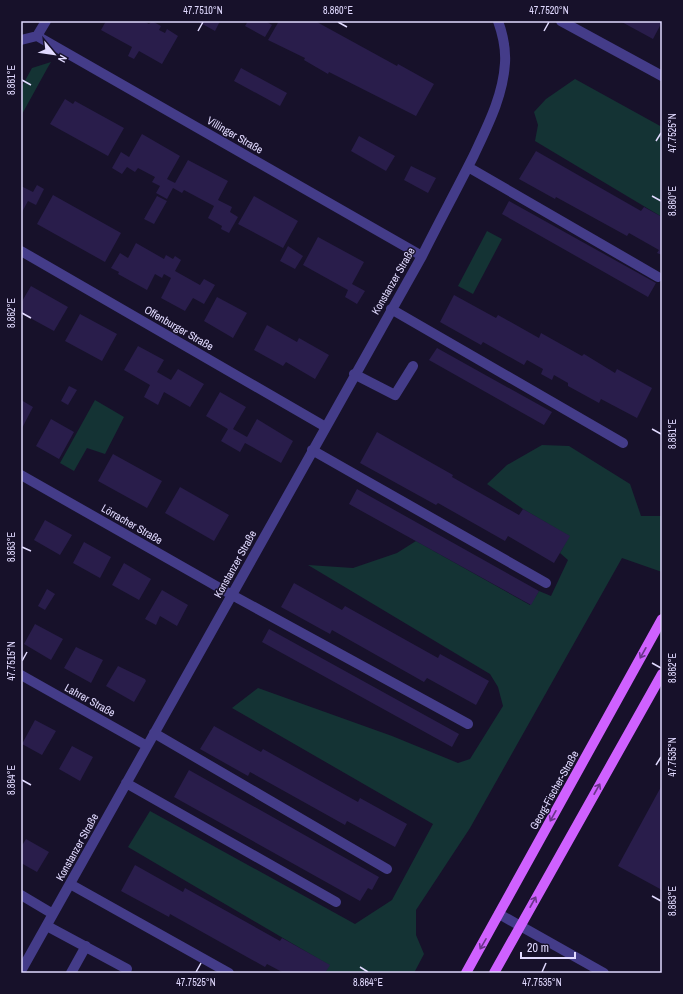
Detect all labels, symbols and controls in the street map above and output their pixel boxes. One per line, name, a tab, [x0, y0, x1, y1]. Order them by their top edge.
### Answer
text: 47.7510°N	[183, 4, 223, 17]
text: 8.860°E	[323, 4, 353, 17]
text: 47.7520°N	[529, 4, 569, 17]
north arrow	[34, 34, 74, 74]
text: N	[55, 53, 70, 65]
text: 8.861°E	[5, 65, 18, 95]
street label: Villinger Straße	[204, 113, 266, 157]
text: 47.7525°N	[666, 113, 679, 153]
text: 8.860°E	[666, 186, 679, 216]
street label: Konstanzer Straße	[368, 245, 418, 317]
text: 8.862°E	[5, 298, 18, 328]
street label: Offenburger Straße	[142, 303, 216, 353]
text: 8.861°E	[666, 419, 679, 449]
street label: Lörracher Straße	[99, 501, 165, 547]
street label: Konstanzer Straße	[211, 528, 259, 600]
text: 8.863°E	[5, 532, 18, 562]
text: 47.7515°N	[5, 641, 18, 681]
one-way arrow	[639, 647, 647, 659]
text: 8.862°E	[666, 653, 679, 683]
street label: Lahrer Straße	[62, 680, 118, 720]
text: 47.7535°N	[666, 737, 679, 777]
street label: Georg-Fischer-Straße	[526, 748, 582, 832]
text: 8.864°E	[5, 765, 18, 795]
one-way arrow	[594, 783, 602, 795]
one-way arrow	[549, 810, 557, 822]
street label: Konstanzer Straße	[53, 811, 101, 883]
text: 8.863°E	[666, 886, 679, 916]
one-way arrow	[530, 896, 538, 908]
scale bar	[521, 934, 575, 960]
one-way arrow	[478, 937, 486, 949]
text: 20 m	[527, 940, 549, 956]
text: 47.7525°N	[176, 976, 216, 989]
text: 8.864°E	[353, 976, 383, 989]
text: 47.7535°N	[522, 976, 562, 989]

